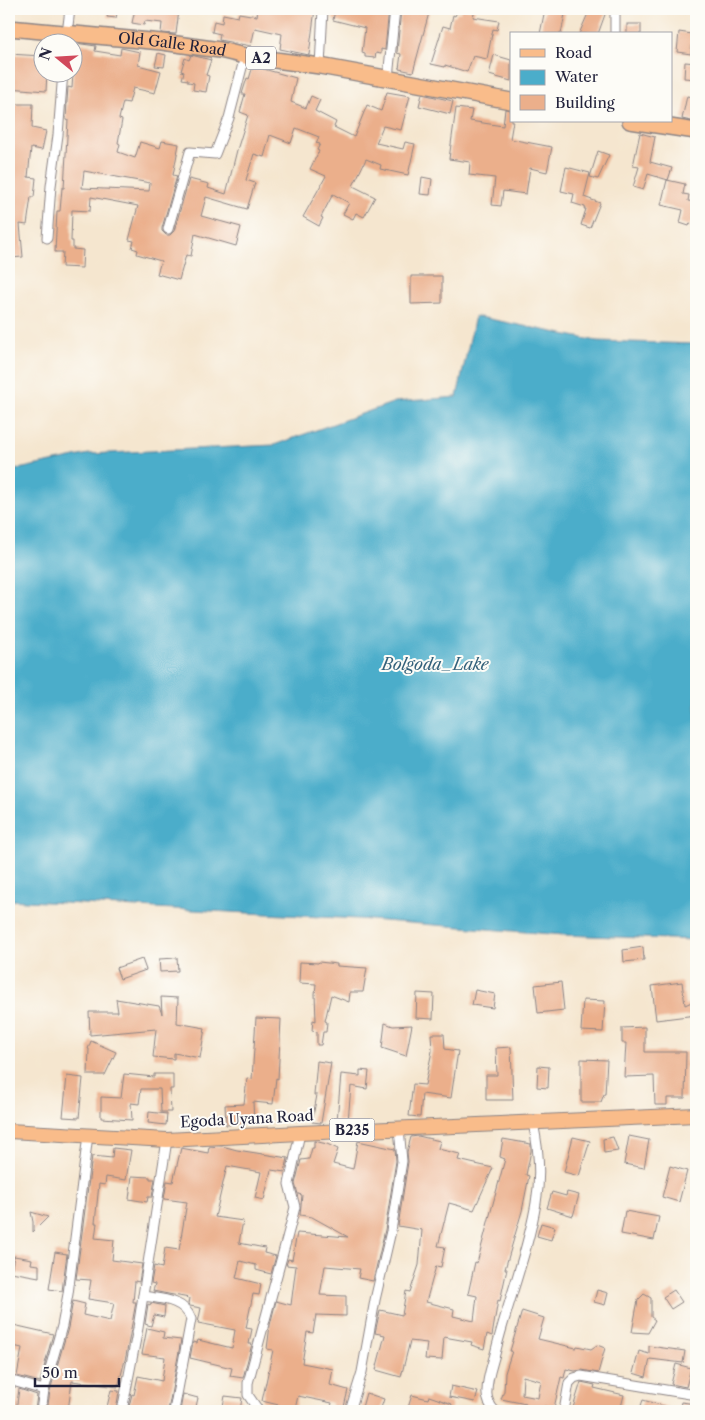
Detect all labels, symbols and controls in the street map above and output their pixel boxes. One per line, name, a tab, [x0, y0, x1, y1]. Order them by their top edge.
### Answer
street label: Old Galle Road	[117, 28, 228, 60]
north arrow	[32, 32, 82, 82]
legend	[510, 32, 672, 122]
text: Road	[555, 43, 592, 62]
text: N	[35, 45, 56, 63]
road number: A2	[246, 46, 276, 70]
text: Water	[554, 67, 599, 86]
text: Building	[555, 93, 615, 112]
water label: Bolgoda_Lake	[380, 654, 490, 674]
street label: Egoda Uyana Road	[180, 1106, 314, 1131]
road number: B235	[330, 1118, 374, 1142]
scale bar	[35, 1355, 119, 1387]
text: 50 m	[42, 1363, 78, 1382]

